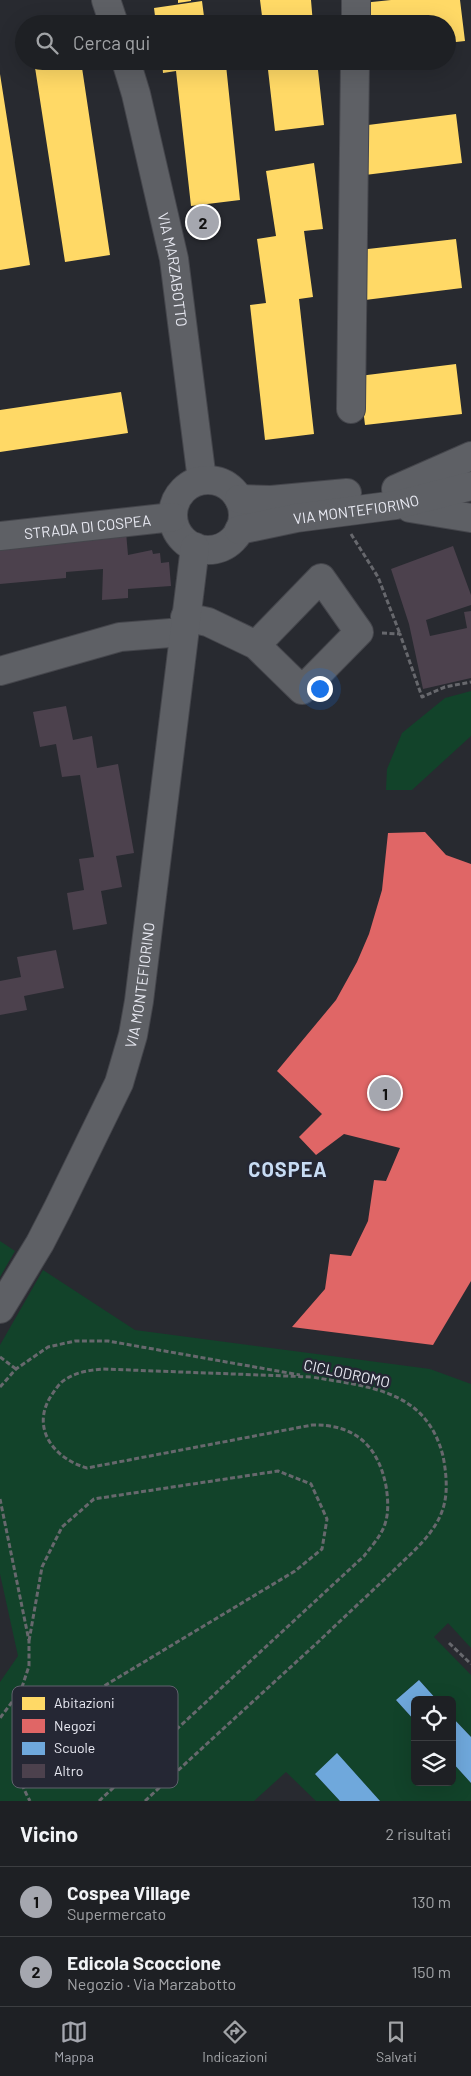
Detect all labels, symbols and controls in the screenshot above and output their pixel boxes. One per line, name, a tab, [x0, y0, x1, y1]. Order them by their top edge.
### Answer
search box	[15, 15, 456, 70]
icon: search	[33, 29, 61, 57]
text: Cerca qui	[73, 31, 150, 54]
pin: 2	[187, 203, 219, 241]
street label: VIA MARZABOTTO	[155, 211, 191, 328]
street label: VIA MONTEFIORINO	[292, 491, 421, 527]
street label: STRADA DI COSPEA	[23, 510, 152, 542]
your location	[307, 676, 333, 702]
street label: VIA MONTEFIORINO	[121, 921, 158, 1050]
pin: 1	[369, 1074, 401, 1112]
district label: COSPEA	[248, 1157, 328, 1181]
street label: CICLODROMO	[302, 1355, 392, 1391]
legend	[12, 1686, 178, 1788]
text: Abitazioni	[54, 1694, 115, 1711]
map controls	[411, 1696, 456, 1786]
button: locate	[411, 1696, 456, 1741]
text: Negozi	[54, 1717, 96, 1734]
text: Scuole	[54, 1739, 95, 1756]
button: layers	[411, 1741, 456, 1786]
text: Altro	[54, 1762, 83, 1779]
text: Vicino	[20, 1821, 78, 1846]
text: 2 risultati	[386, 1824, 451, 1843]
text: Cospea Village	[67, 1881, 190, 1904]
text: 1	[33, 1892, 39, 1911]
text: 130 m	[412, 1892, 451, 1911]
text: Supermercato	[67, 1904, 166, 1923]
text: Edicola Scoccione	[67, 1951, 221, 1974]
text: 2	[32, 1962, 40, 1981]
text: 150 m	[412, 1962, 451, 1981]
text: Negozio · Via Marzabotto	[67, 1974, 236, 1993]
tab: Mappa	[54, 2018, 94, 2065]
tab: Indicazioni	[202, 2018, 268, 2065]
tab: Salvati	[376, 2018, 417, 2065]

